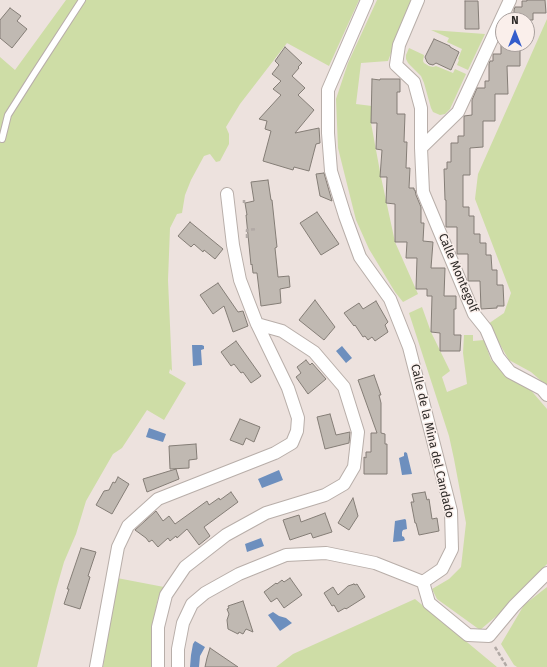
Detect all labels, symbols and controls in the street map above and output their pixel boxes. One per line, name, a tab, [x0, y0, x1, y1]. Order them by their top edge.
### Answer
north arrow	[495, 12, 535, 52]
text: N	[511, 14, 519, 27]
street label: Calle Montegolf	[435, 231, 481, 315]
street label: Calle de la Mina del Candado	[407, 363, 457, 519]

